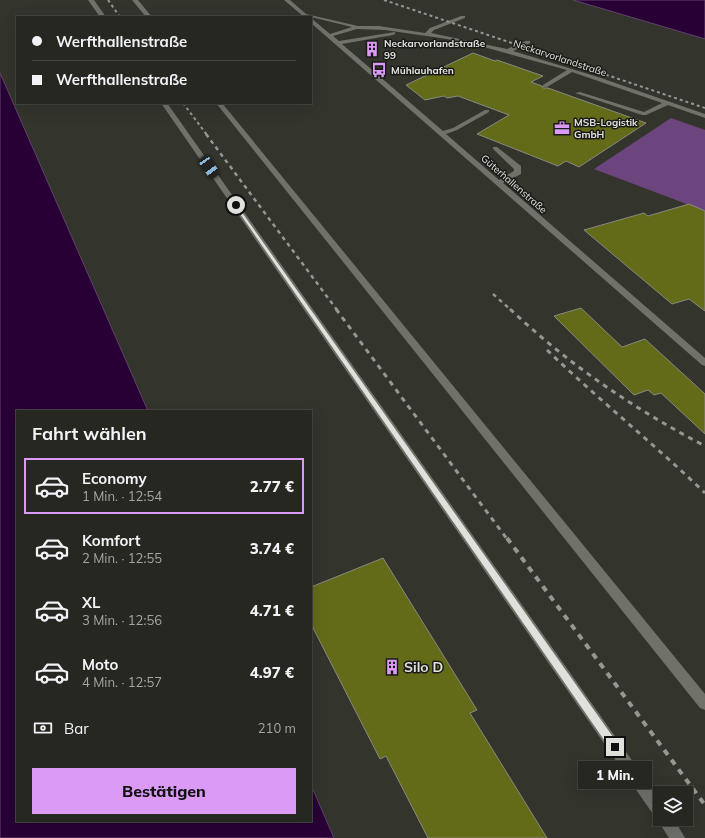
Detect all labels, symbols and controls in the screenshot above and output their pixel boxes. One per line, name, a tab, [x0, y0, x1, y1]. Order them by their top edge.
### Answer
text: Werfthallenstraße	[56, 32, 187, 51]
place label: Neckarvorlandstraße 99	[384, 37, 486, 62]
street label: Neckarvorlandstraße	[512, 37, 608, 79]
building icon: Neckarvorlandstraße 99	[363, 40, 381, 58]
bus stop icon: Mühlauhafen	[370, 61, 388, 79]
place label: Mühlauhafen	[391, 64, 454, 77]
text: Werfthallenstraße	[56, 70, 187, 89]
place label: MSB-Logistik GmbH	[574, 116, 638, 141]
office icon: MSB-Logistik GmbH	[553, 119, 571, 137]
street label: Güterhallenstraße	[478, 152, 550, 216]
car	[197, 154, 221, 180]
route start	[227, 196, 245, 214]
text: Fahrt wählen	[32, 422, 147, 445]
icon: car	[34, 468, 70, 504]
text: Economy	[82, 469, 147, 488]
text: 2.77 €	[250, 477, 294, 496]
text: 1 Min. · 12:54	[82, 488, 162, 504]
icon: car	[34, 530, 70, 566]
text: Komfort	[82, 531, 140, 550]
text: 3.74 €	[250, 539, 294, 558]
text: 2 Min. · 12:55	[82, 550, 162, 566]
icon: car	[34, 592, 70, 628]
text: XL	[82, 593, 100, 612]
text: 4.71 €	[250, 601, 294, 620]
text: 3 Min. · 12:56	[82, 612, 162, 628]
icon: car	[34, 654, 70, 690]
text: Moto	[82, 655, 118, 674]
building icon: Silo D	[383, 658, 401, 676]
place label: Silo D	[404, 658, 443, 676]
text: 4.97 €	[250, 663, 294, 682]
text: 4 Min. · 12:57	[82, 674, 162, 690]
icon: cash	[32, 717, 54, 739]
text: Bar	[64, 719, 89, 738]
text: 210 m	[258, 720, 296, 736]
route end	[606, 738, 624, 756]
callout: 1 Min.	[578, 761, 652, 789]
text: 1 Min.	[596, 767, 634, 783]
button: Bestätigen	[32, 768, 296, 814]
map controls	[653, 786, 693, 826]
button: layers	[653, 786, 693, 826]

